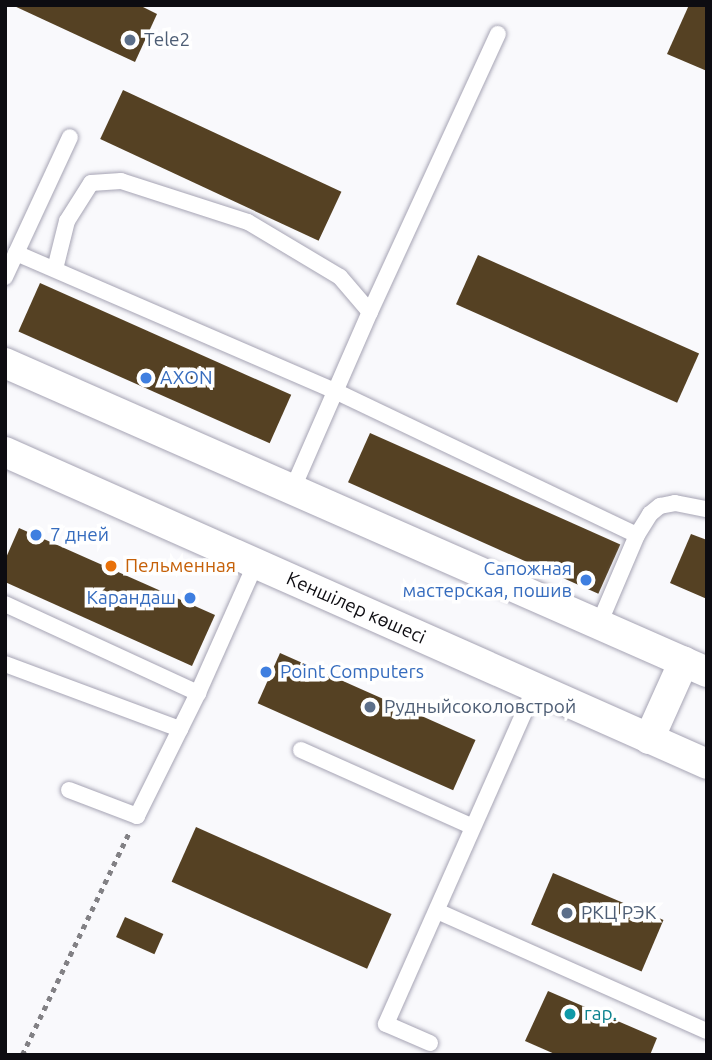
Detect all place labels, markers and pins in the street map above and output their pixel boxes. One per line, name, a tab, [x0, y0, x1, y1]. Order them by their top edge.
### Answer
place label: Tele2	[144, 29, 190, 51]
marker: Tele2	[122, 32, 138, 48]
place label: AXON	[160, 367, 213, 389]
marker: AXON	[138, 370, 154, 386]
place label: 7 дней	[50, 524, 109, 546]
marker: 7 дней	[28, 527, 44, 543]
place label: Пельменная	[125, 555, 236, 577]
marker: Пельменная	[103, 558, 119, 574]
place label: Сапожная мастерская, пошив	[403, 558, 572, 602]
marker: Сапожная мастерская, пошив	[578, 572, 594, 588]
place label: Карандаш	[86, 587, 176, 609]
marker: Карандаш	[182, 590, 198, 606]
place label: Point Computers	[280, 661, 424, 683]
marker: Point Computers	[258, 664, 274, 680]
place label: Рудныйсоколовстрой	[384, 696, 576, 718]
marker: Рудныйсоколовстрой	[362, 699, 378, 715]
place label: РКЦ РЭК	[581, 902, 656, 924]
marker: РКЦ РЭК	[559, 905, 575, 921]
place label: гар.	[584, 1003, 617, 1025]
marker: гар.	[562, 1006, 578, 1022]

